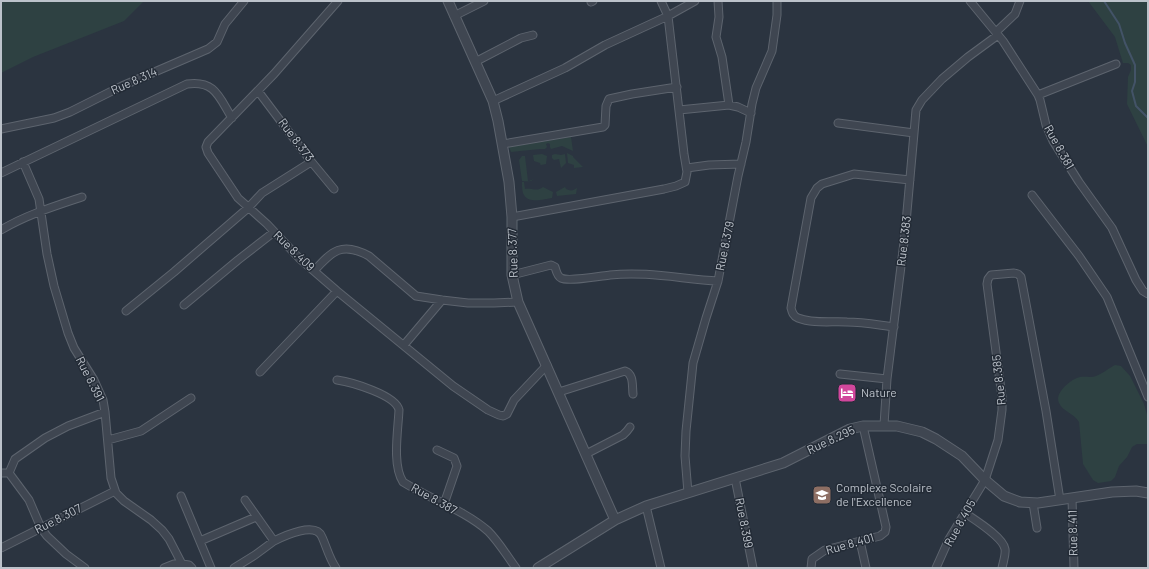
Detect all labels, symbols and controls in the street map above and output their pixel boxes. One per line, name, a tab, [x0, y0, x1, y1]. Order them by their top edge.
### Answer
street label: Rue 8.314	[108, 64, 159, 96]
street label: Rue 8.373	[276, 115, 317, 164]
street label: Rue 8.381	[1042, 122, 1078, 171]
street label: Rue 8.383	[893, 215, 913, 267]
street label: Rue 8.379	[712, 220, 736, 272]
street label: Rue 8.409	[271, 227, 318, 273]
street label: Rue 8.377	[504, 228, 520, 278]
street label: Rue 8.391	[74, 354, 108, 403]
street label: Rue 8.385	[988, 354, 1008, 406]
hotel icon: Nature	[836, 382, 858, 404]
place label: Nature	[861, 385, 897, 399]
street label: Rue 8.295	[805, 422, 857, 456]
street label: Rue 8.387	[409, 480, 460, 517]
place label: Complexe Scolaire de l'Excellence	[836, 480, 932, 508]
school or university icon: Complexe Scolaire de l'Excellence	[811, 484, 833, 506]
street label: Rue 8.405	[940, 496, 978, 549]
street label: Rue 8.399	[733, 497, 757, 549]
street label: Rue 8.307	[32, 500, 84, 536]
street label: Rue 8.411	[1065, 510, 1079, 556]
street label: Rue 8.401	[824, 529, 875, 557]

